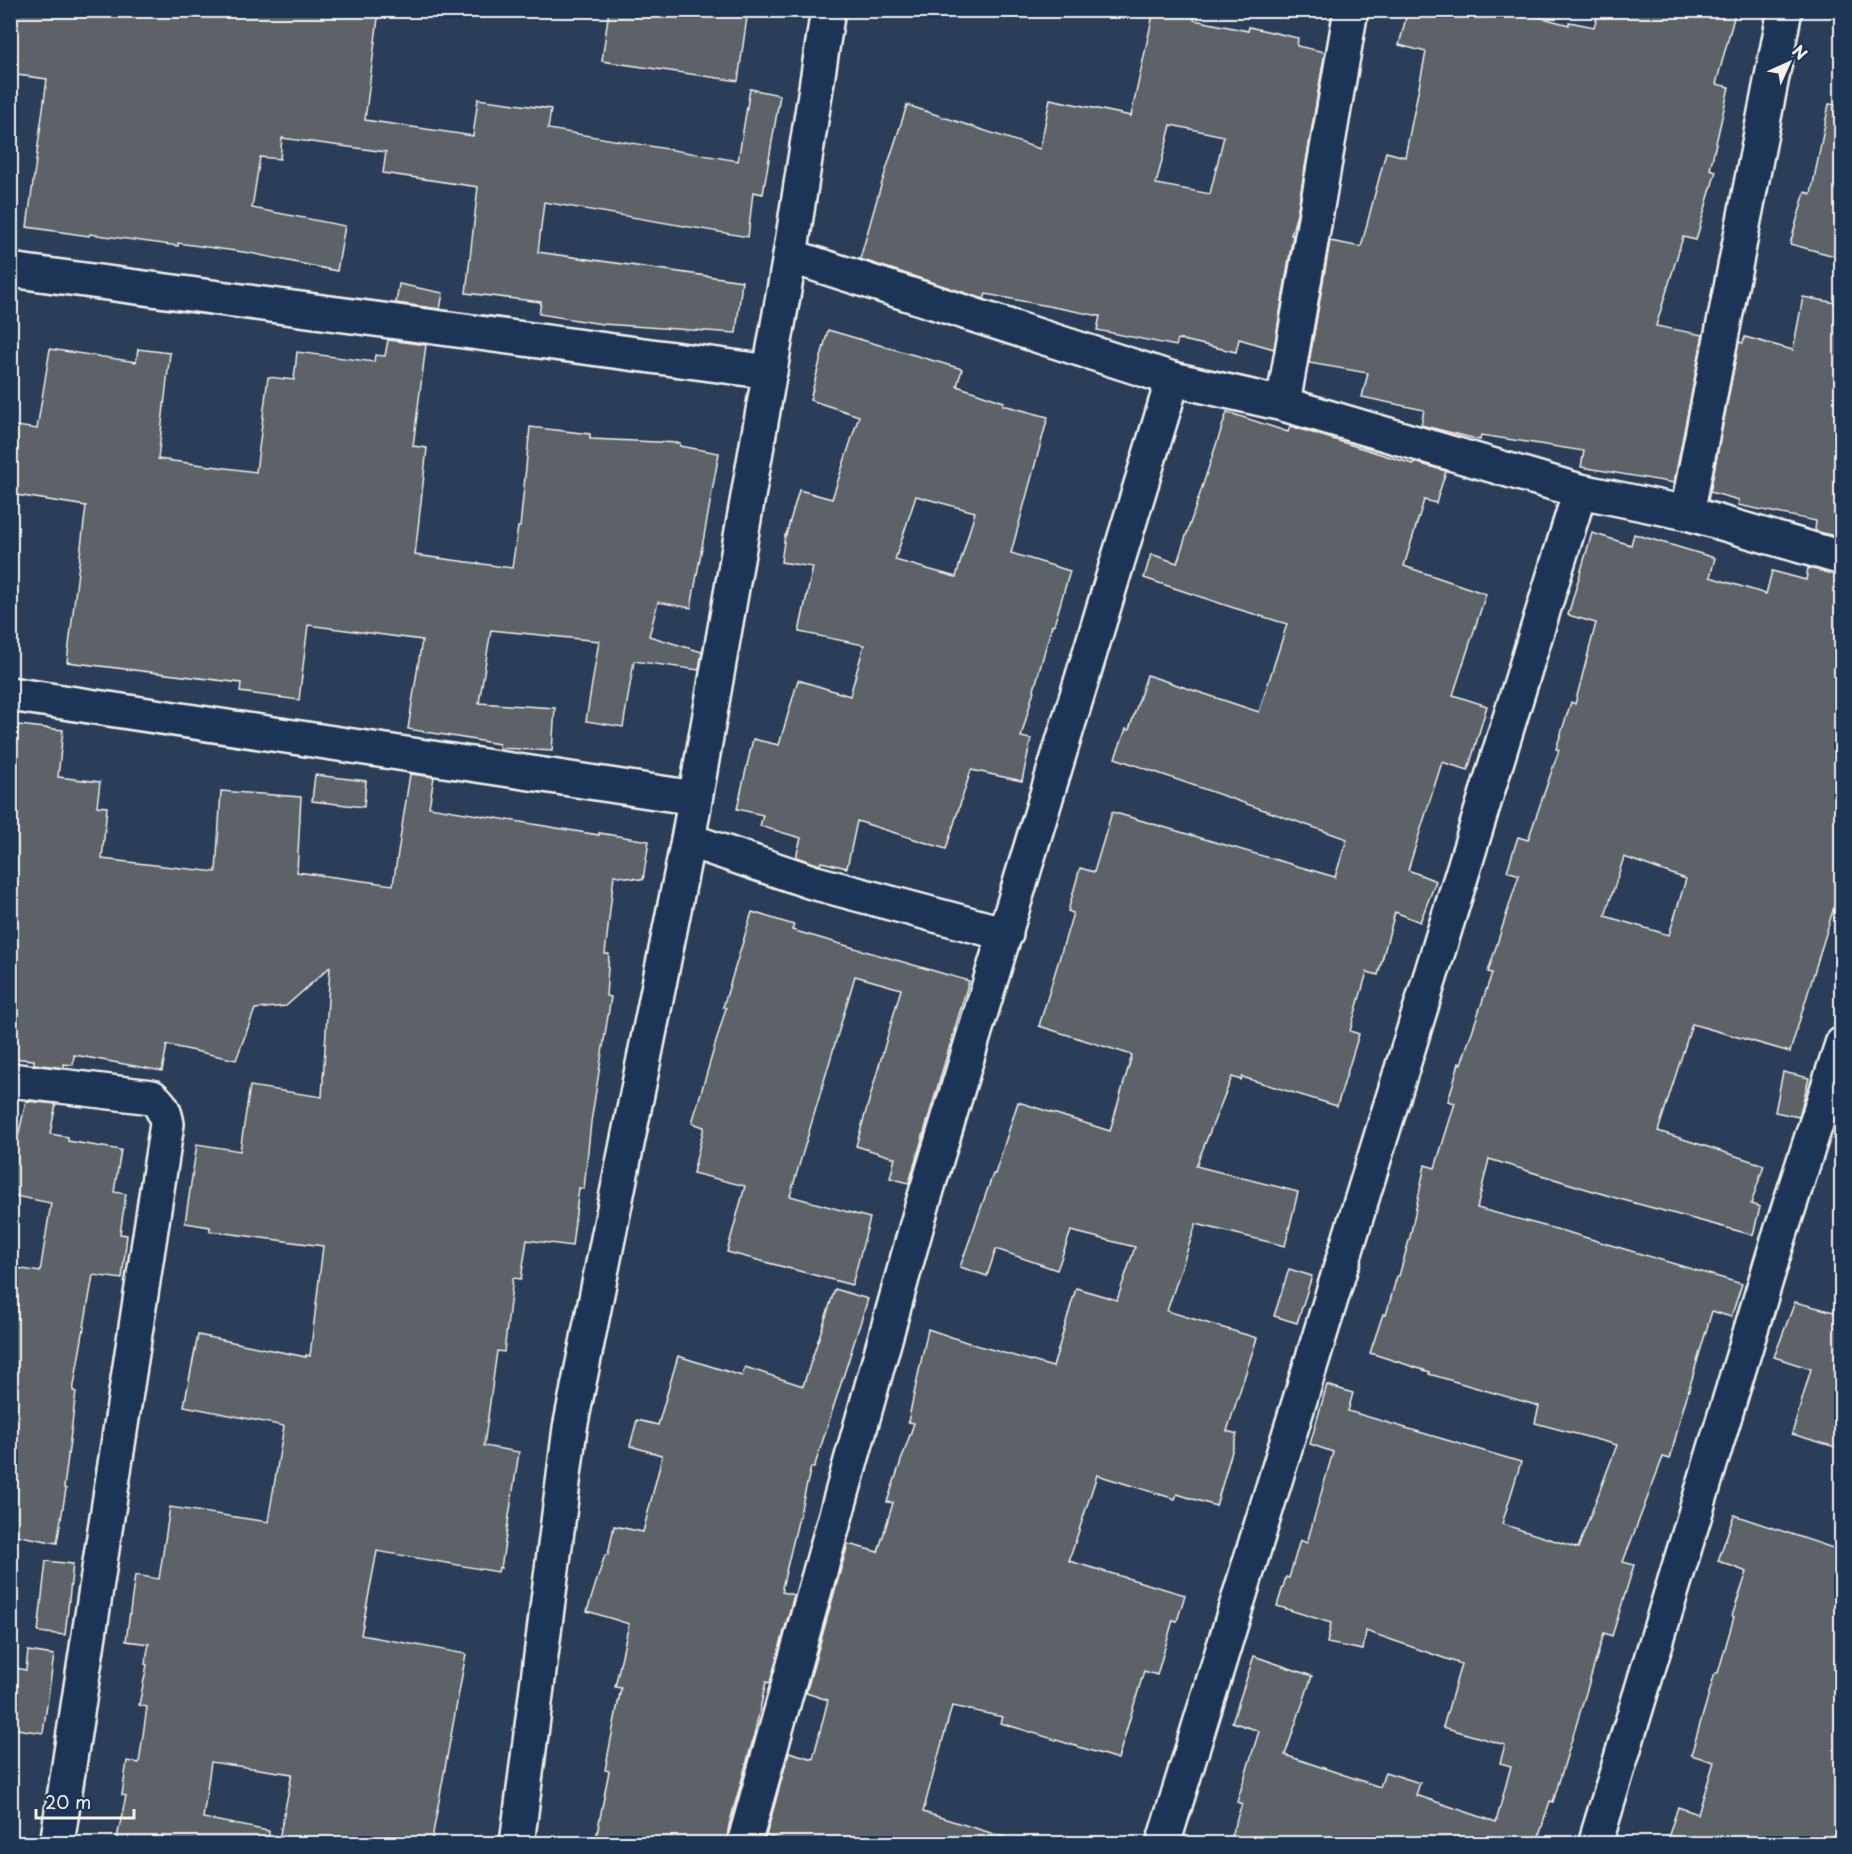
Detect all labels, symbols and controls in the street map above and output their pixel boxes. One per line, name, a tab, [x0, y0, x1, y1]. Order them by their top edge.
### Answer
north arrow	[1759, 33, 1819, 93]
text: N	[1787, 39, 1813, 65]
scale bar	[36, 1782, 134, 1820]
text: 20 m	[45, 1788, 91, 1815]

